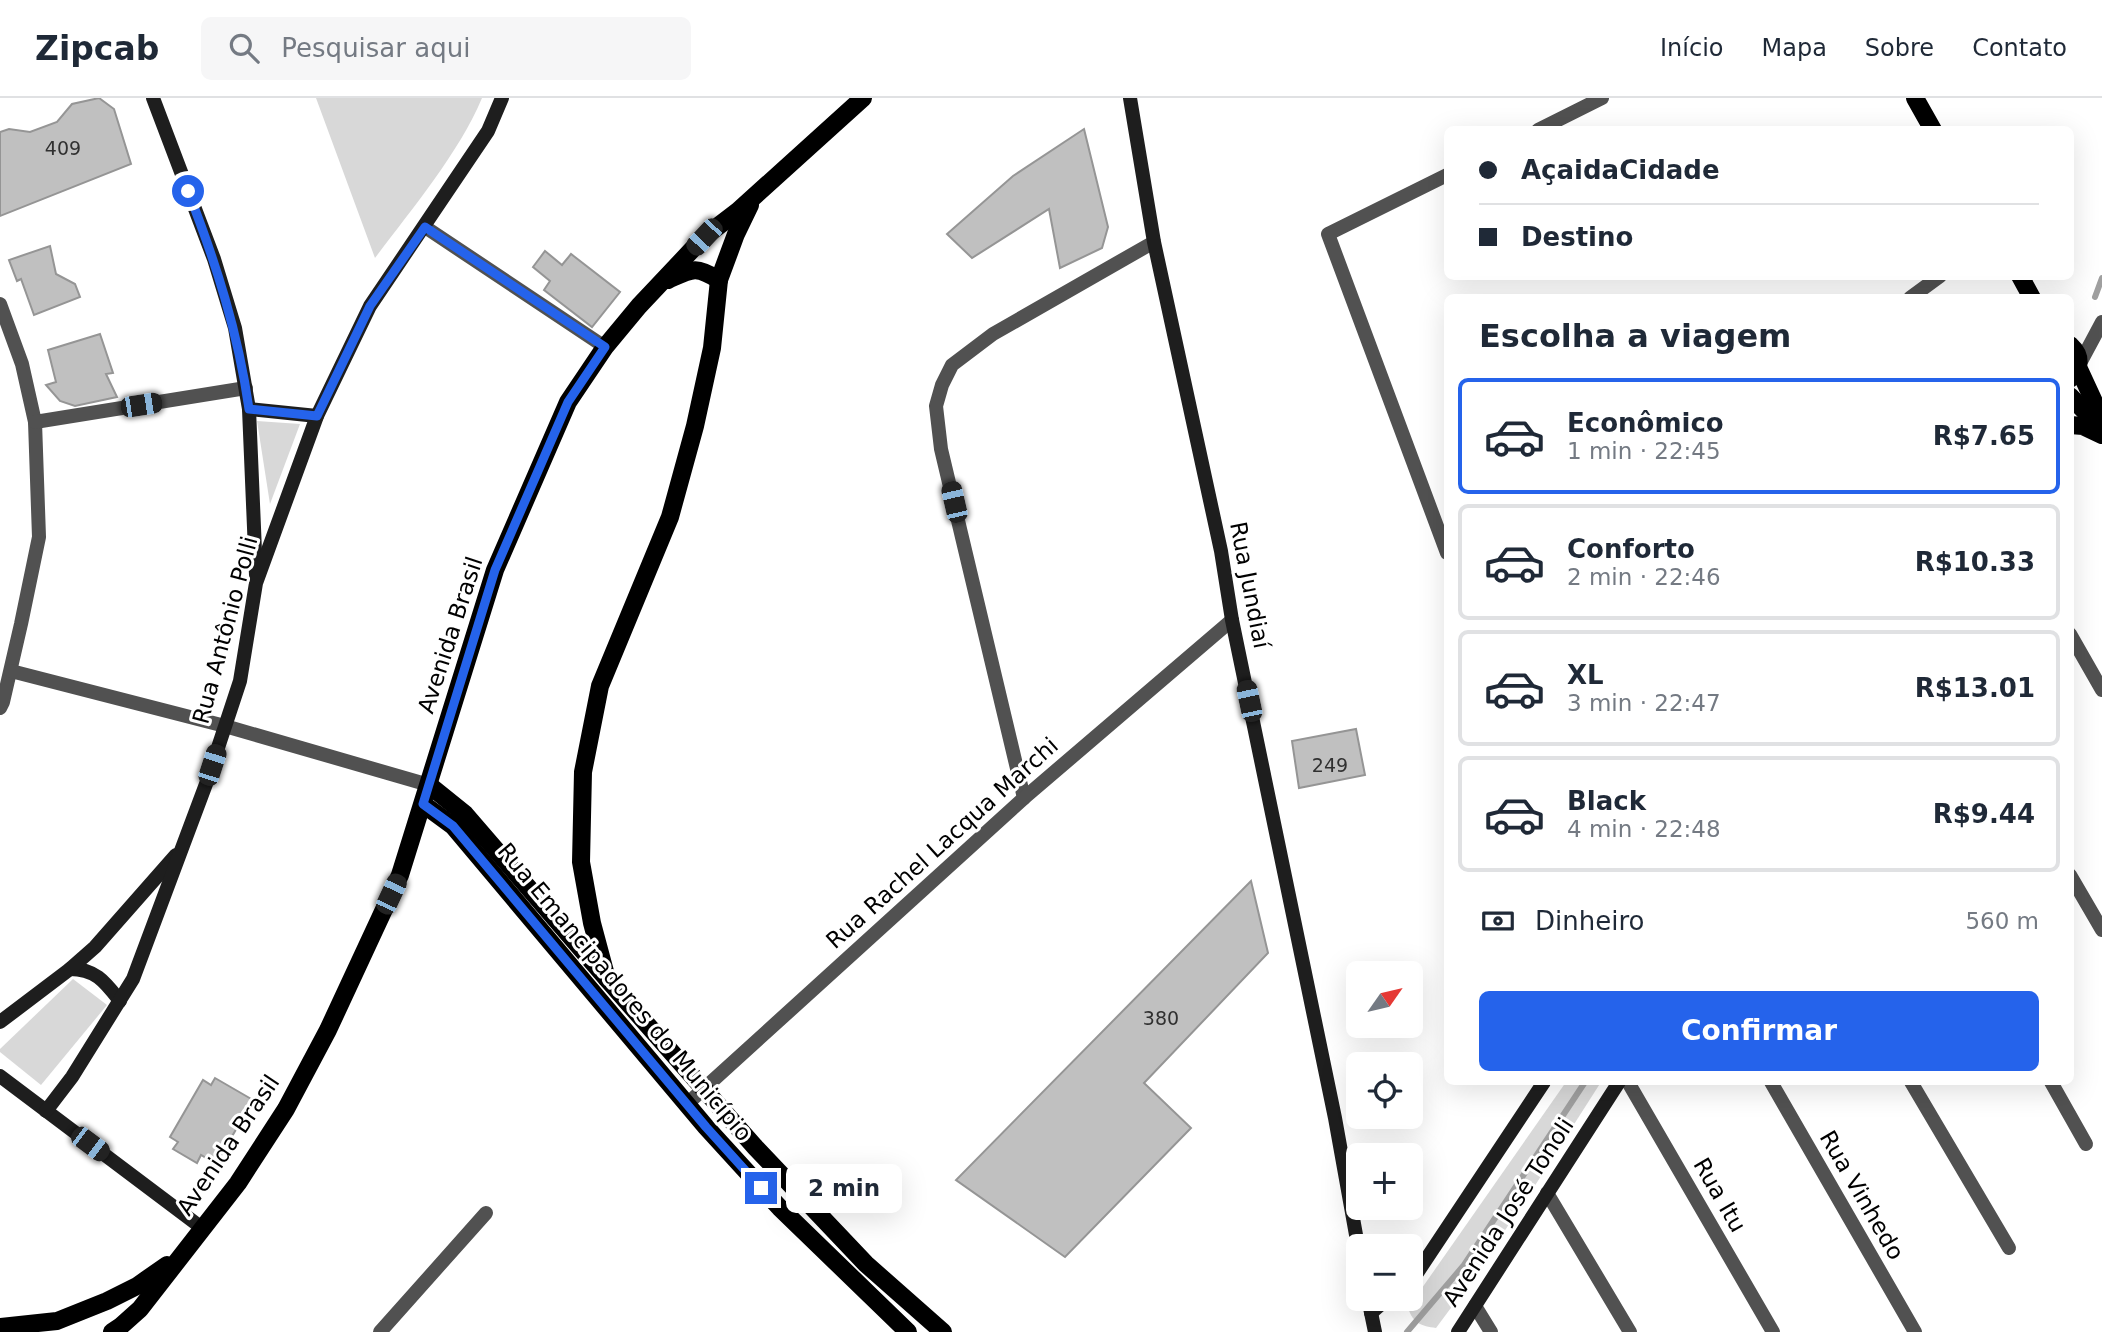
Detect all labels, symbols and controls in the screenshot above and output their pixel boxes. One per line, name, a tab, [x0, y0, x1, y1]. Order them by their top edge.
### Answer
search box	[201, 17, 691, 80]
text: Zipcab	[35, 29, 159, 68]
icon: search	[225, 29, 263, 67]
text: Pesquisar aqui	[281, 33, 470, 63]
text: Início	[1660, 34, 1724, 62]
text: Mapa	[1762, 34, 1827, 62]
text: Sobre	[1865, 34, 1934, 62]
text: Contato	[1972, 34, 2067, 62]
house number: 409	[45, 137, 81, 159]
text: AçaidaCidade	[1521, 155, 1720, 185]
route start	[172, 175, 204, 207]
car	[682, 214, 727, 260]
text: Destino	[1521, 222, 1633, 252]
text: Escolha a viagem	[1479, 317, 1791, 355]
car	[119, 391, 164, 419]
icon: car	[1483, 405, 1546, 468]
text: Econômico	[1567, 408, 1724, 438]
text: R$7.65	[1933, 421, 2035, 451]
text: 1 min · 22:45	[1567, 438, 1721, 464]
car	[940, 479, 969, 525]
street label: Rua Jundiaí	[1225, 520, 1275, 651]
icon: car	[1483, 531, 1546, 594]
street label: Rua Antônio Polli	[187, 533, 263, 727]
text: Conforto	[1567, 534, 1695, 564]
text: R$10.33	[1915, 547, 2035, 577]
street label: Avenida Brasil	[412, 553, 488, 717]
text: 2 min · 22:46	[1567, 564, 1721, 590]
icon: car	[1483, 657, 1546, 720]
text: XL	[1567, 660, 1604, 690]
text: R$13.01	[1915, 673, 2035, 703]
car	[1235, 678, 1264, 724]
text: 3 min · 22:47	[1567, 690, 1721, 716]
street label: Rua Rachel Lacqua Marchi	[821, 732, 1063, 954]
car	[196, 742, 229, 788]
house number: 249	[1312, 754, 1348, 776]
icon: car	[1483, 783, 1546, 846]
text: Black	[1567, 786, 1646, 816]
text: R$9.44	[1933, 799, 2035, 829]
text: 4 min · 22:48	[1567, 816, 1721, 842]
street label: Rua Emancipadores do Município	[493, 838, 757, 1146]
car	[373, 871, 410, 917]
icon: cash	[1479, 902, 1517, 940]
text: Dinheiro	[1535, 906, 1644, 936]
text: 560 m	[1965, 908, 2039, 934]
north arrow	[1346, 961, 1423, 1038]
map controls	[1346, 961, 1423, 1311]
button: Confirmar	[1479, 991, 2039, 1071]
house number: 380	[1143, 1007, 1179, 1029]
button: locate	[1346, 1052, 1423, 1129]
street label: Avenida Brasil	[172, 1070, 284, 1220]
street label: Avenida José Tonoli	[1437, 1113, 1579, 1311]
car	[67, 1123, 114, 1165]
street label: Rua Vinhedo	[1815, 1126, 1909, 1264]
button: +	[1346, 1143, 1423, 1220]
street label: Rua Itu	[1688, 1153, 1752, 1237]
callout: 2 min	[786, 1164, 901, 1212]
route end	[745, 1172, 777, 1204]
text: 2 min	[808, 1175, 880, 1201]
button: −	[1346, 1234, 1423, 1311]

